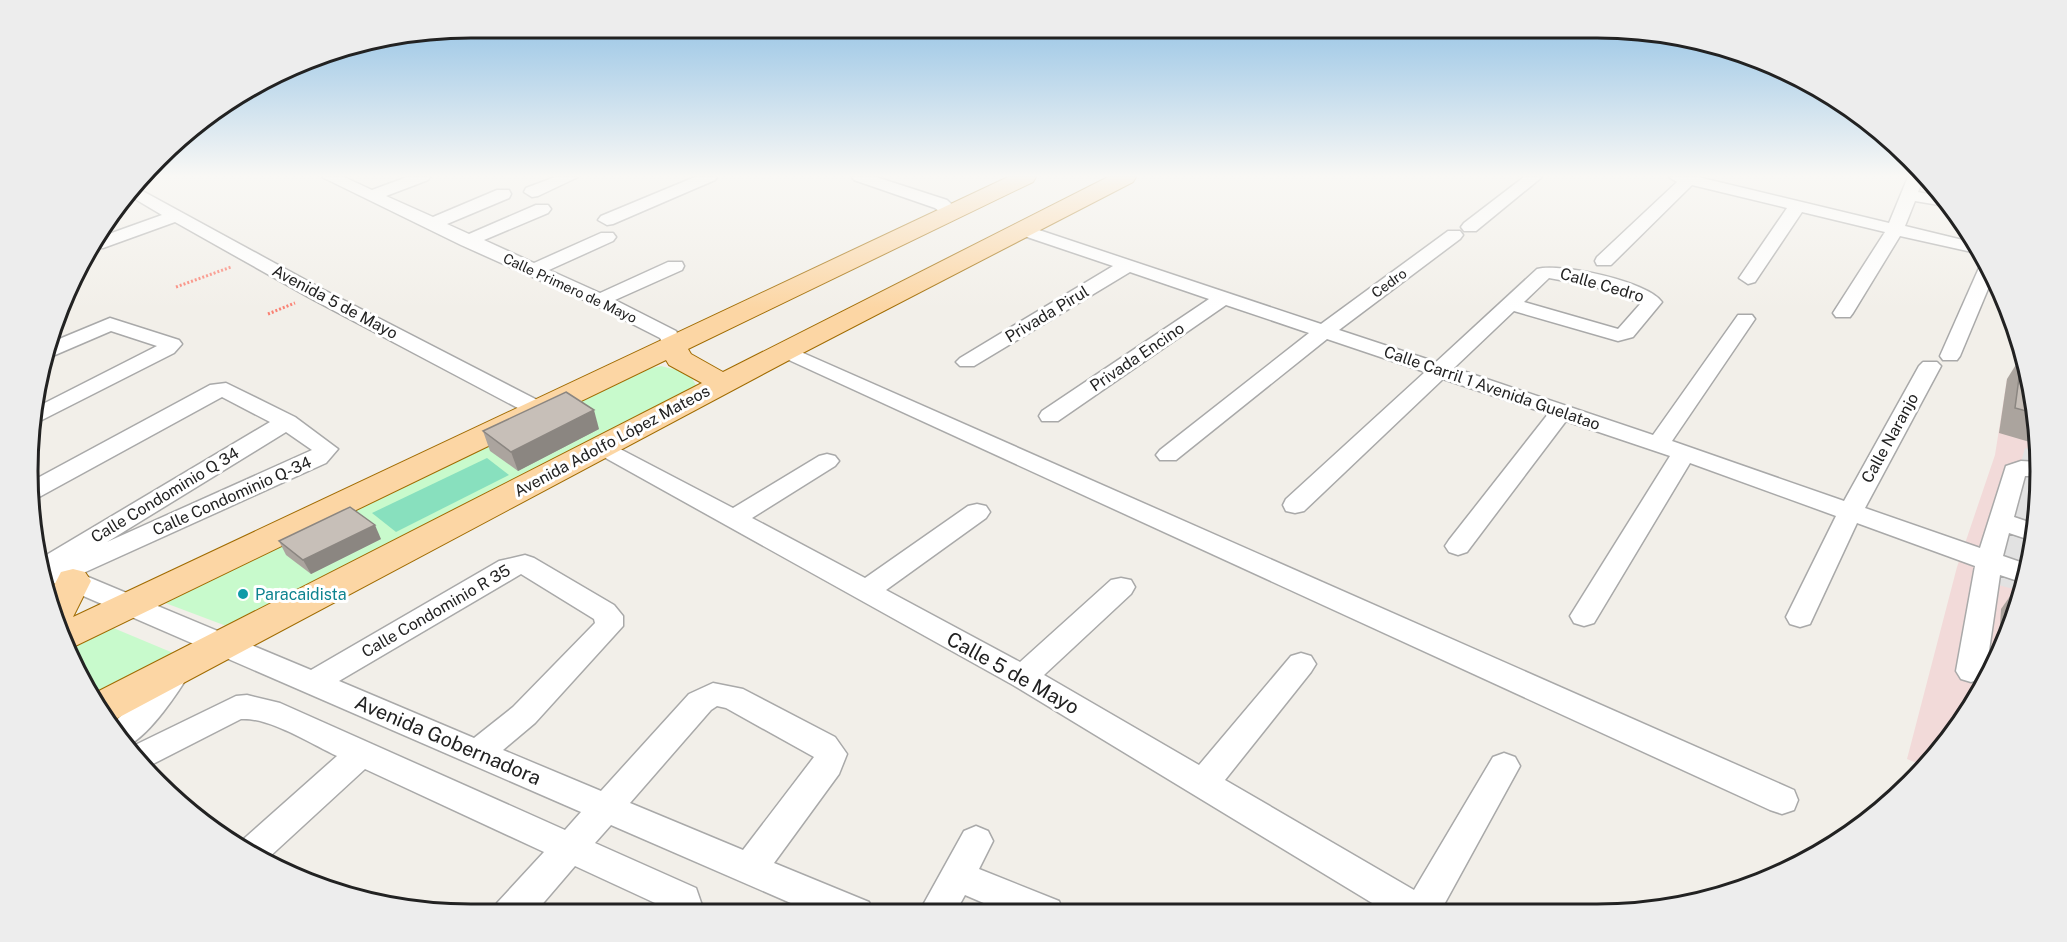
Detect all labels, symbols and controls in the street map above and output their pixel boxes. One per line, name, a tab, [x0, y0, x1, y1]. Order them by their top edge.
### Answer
street label: Calle Primero de Mayo	[501, 250, 639, 326]
street label: Avenida 5 de Mayo	[269, 261, 401, 343]
street label: Calle Cedro	[1558, 264, 1646, 306]
street label: Cedro	[1368, 265, 1410, 301]
street label: Privada Pirul	[1002, 282, 1092, 346]
street label: Privada Encino	[1086, 319, 1188, 395]
street label: Calle Carril 1 Avenida Guelatao	[1381, 342, 1603, 434]
street label: Avenida Adolfo López Mateos	[511, 381, 713, 501]
street label: Calle Naranjo	[1857, 390, 1923, 486]
street label: Calle Condominio Q 34	[88, 443, 242, 547]
street label: Calle Condominio Q-34	[150, 452, 314, 540]
street label: Calle Condominio R 35	[358, 561, 514, 661]
place label: Paracaidista	[255, 585, 347, 604]
marker: Paracaidista	[236, 587, 250, 601]
street label: Calle 5 de Mayo	[943, 627, 1083, 719]
street label: Avenida Gobernadora	[351, 690, 545, 790]

